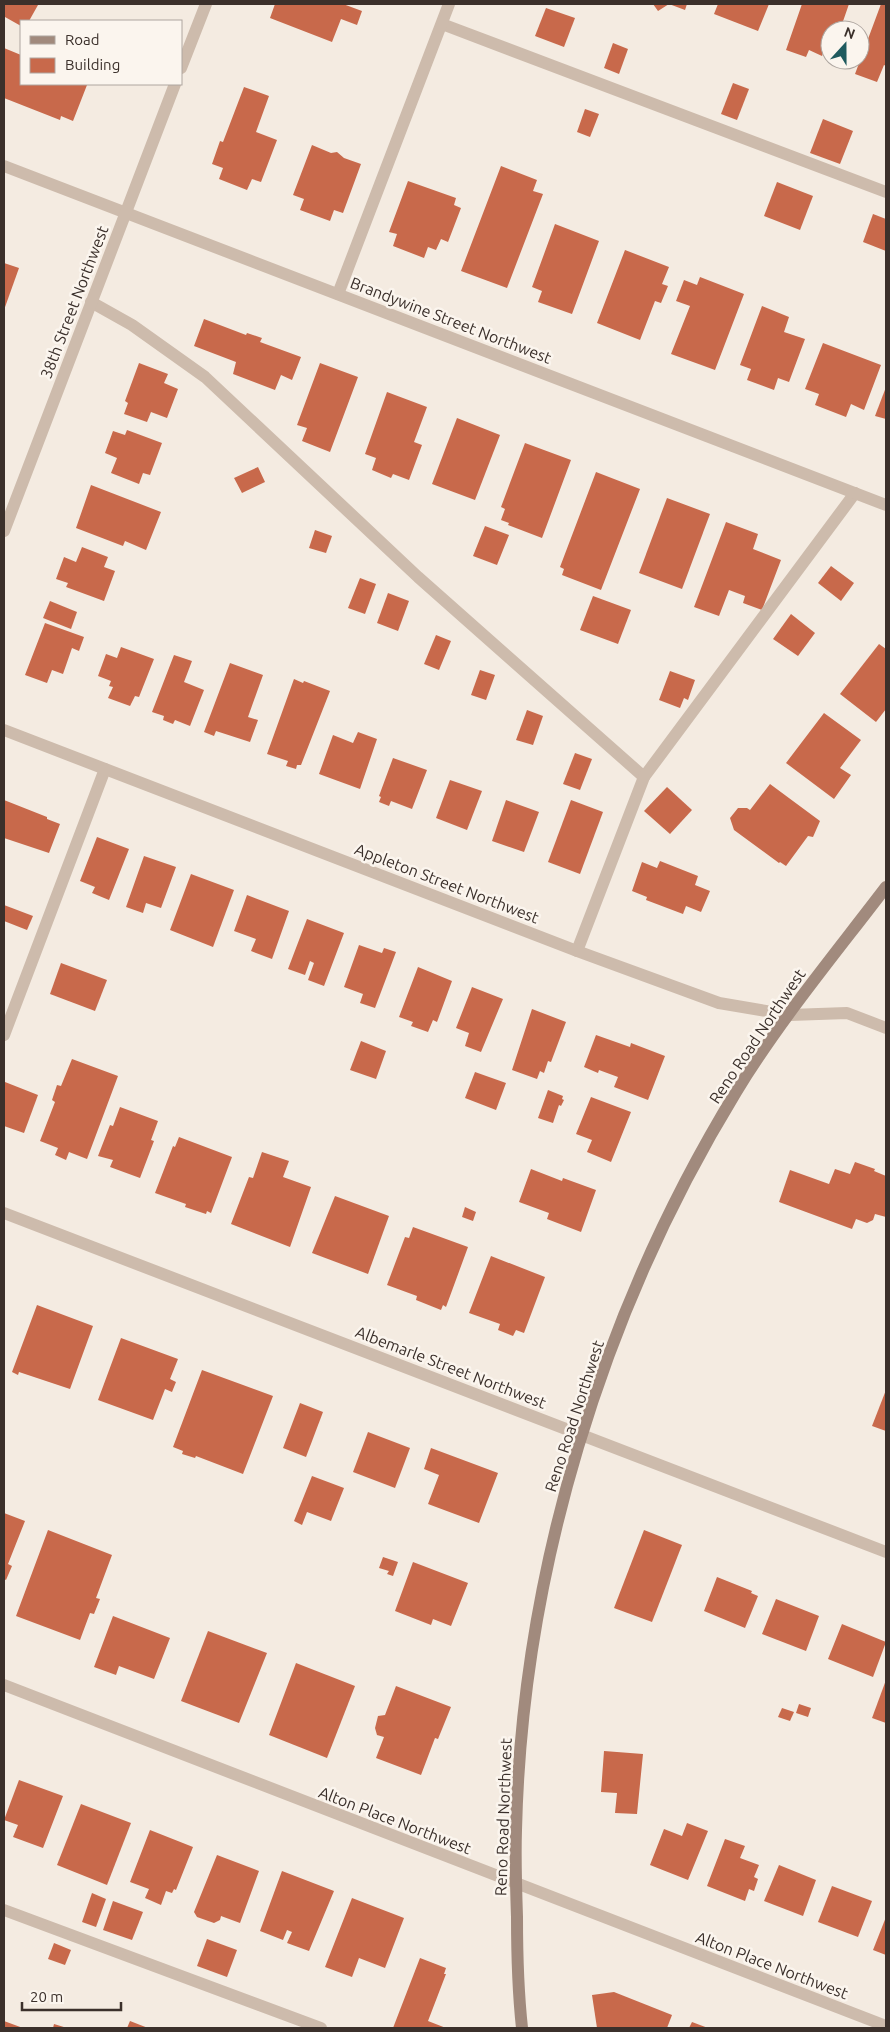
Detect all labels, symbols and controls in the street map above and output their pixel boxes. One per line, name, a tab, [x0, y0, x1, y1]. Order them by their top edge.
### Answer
legend	[20, 20, 182, 85]
north arrow	[820, 20, 870, 70]
text: N	[842, 24, 857, 42]
text: Road	[65, 31, 100, 48]
text: Building	[65, 56, 120, 73]
street label: 38th Street Northwest	[37, 222, 112, 381]
street label: Brandywine Street Northwest	[348, 273, 555, 367]
street label: Appleton Street Northwest	[352, 840, 542, 927]
street label: Reno Road Northwest	[705, 965, 809, 1107]
street label: Albemarle Street Northwest	[353, 1322, 549, 1412]
street label: Reno Road Northwest	[541, 1337, 607, 1494]
street label: Reno Road Northwest	[491, 1737, 515, 1896]
street label: Alton Place Northwest	[316, 1783, 474, 1858]
street label: Alton Place Northwest	[693, 1928, 851, 2003]
scale bar	[22, 1980, 121, 2012]
text: 20 m	[30, 1988, 63, 2005]

